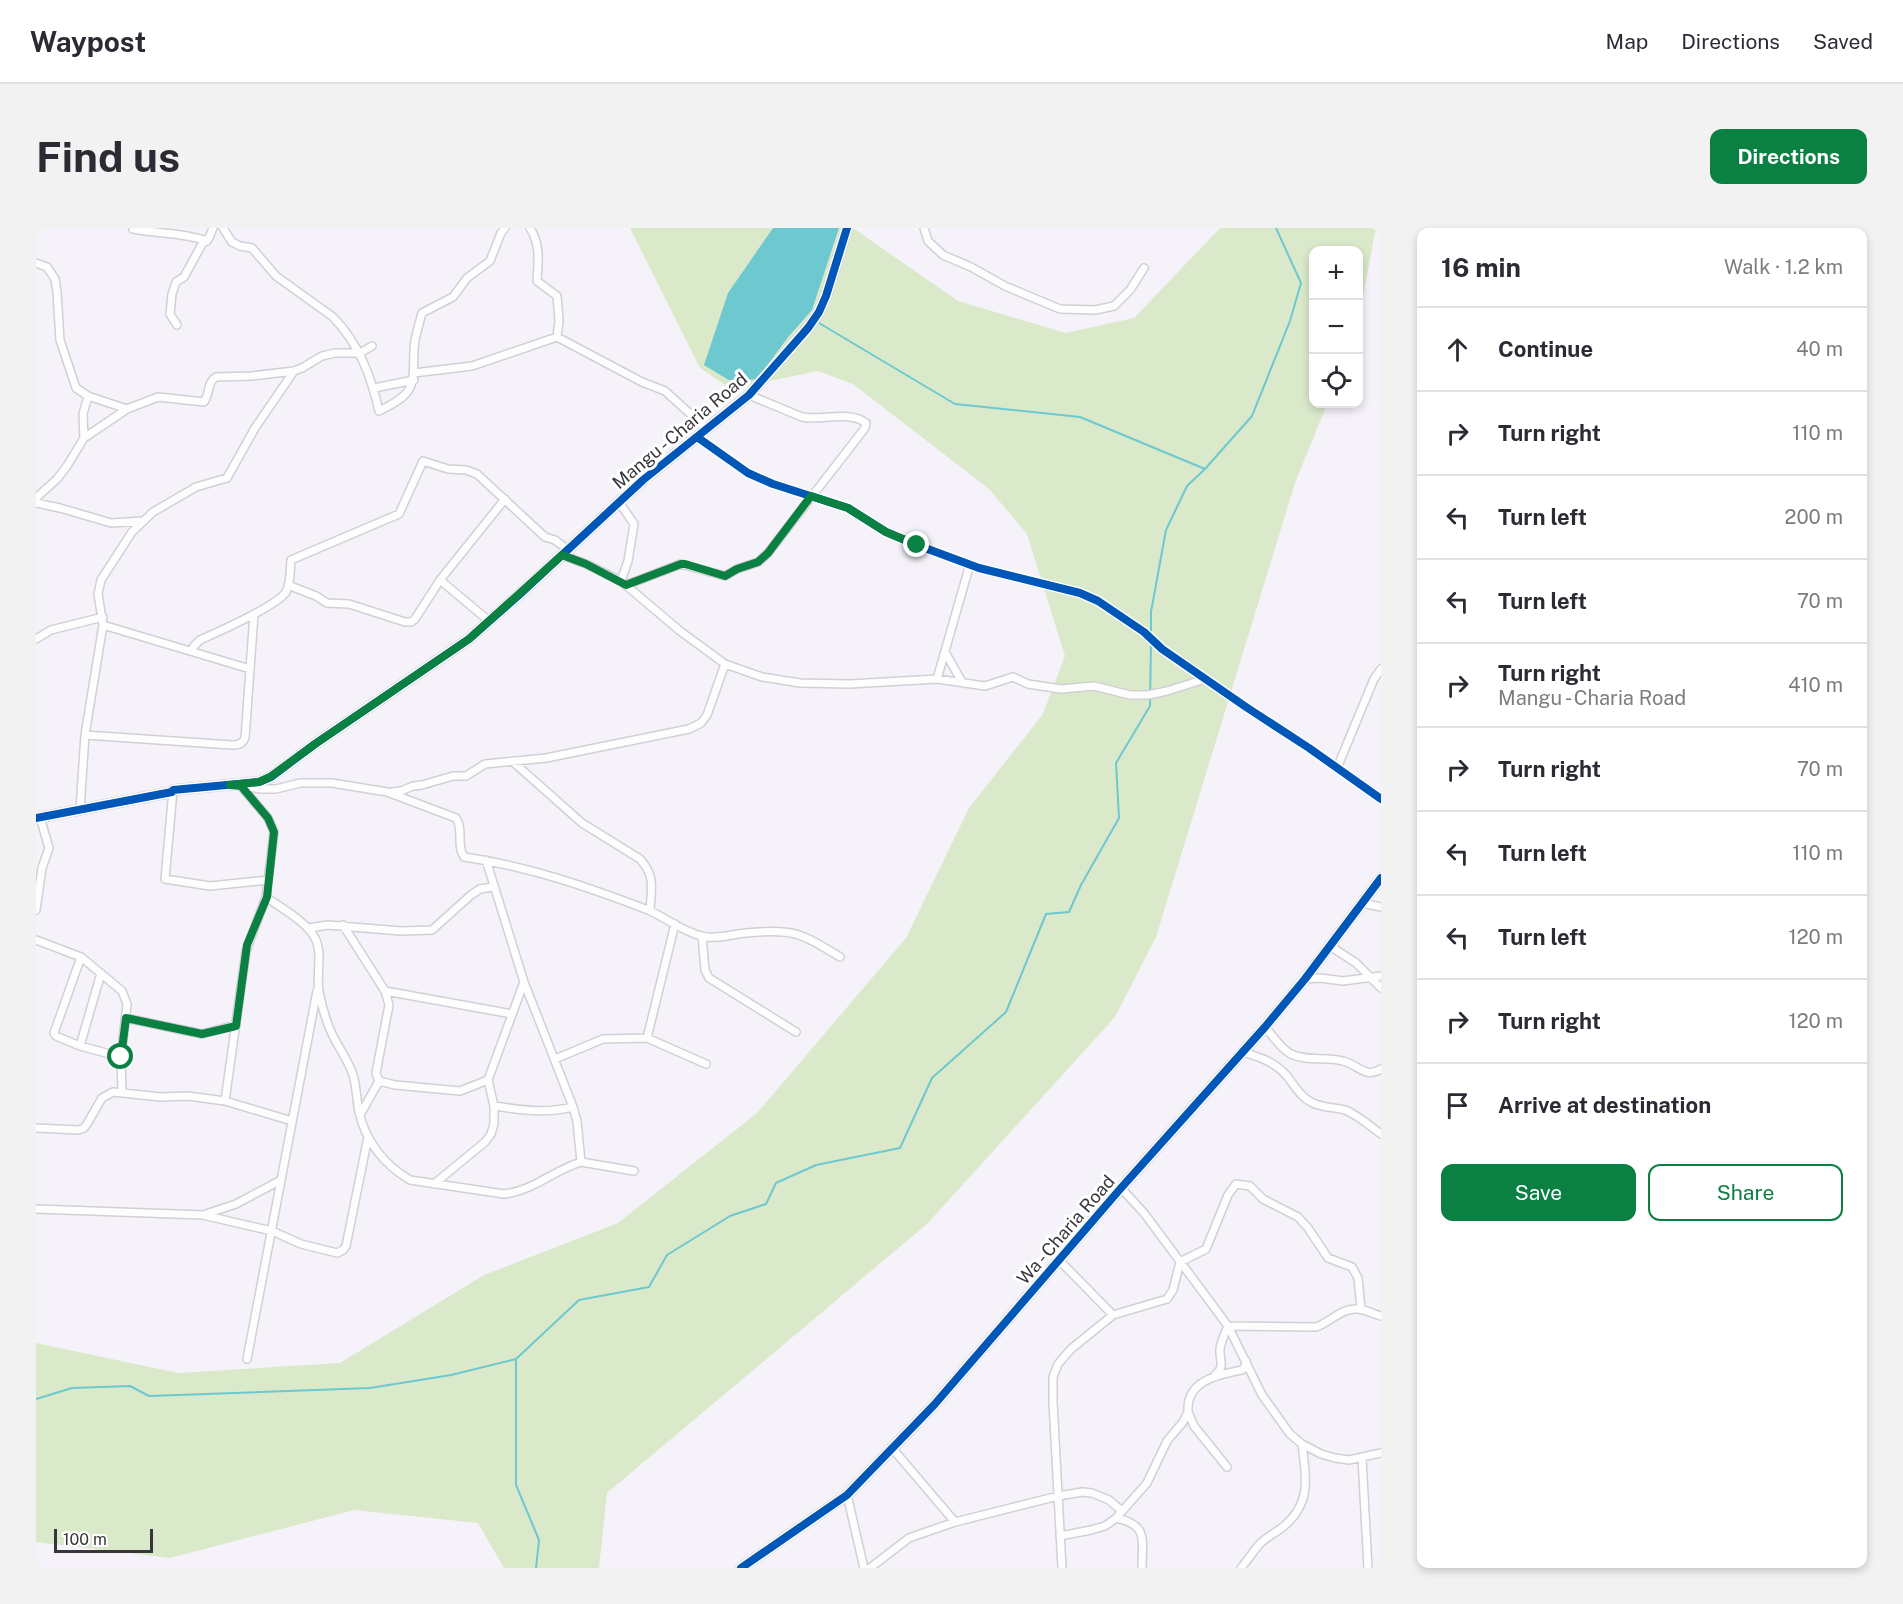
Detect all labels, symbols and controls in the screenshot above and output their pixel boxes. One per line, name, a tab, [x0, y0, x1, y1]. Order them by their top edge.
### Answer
text: Waypost	[30, 25, 146, 58]
text: Map	[1606, 29, 1648, 54]
text: Directions	[1681, 29, 1780, 54]
text: Saved	[1813, 29, 1873, 54]
button: Directions	[1710, 129, 1867, 184]
text: Find us	[36, 132, 180, 181]
map controls	[1309, 246, 1363, 408]
button: +	[1309, 246, 1363, 300]
text: 16 min	[1441, 252, 1521, 283]
text: Walk · 1.2 km	[1724, 255, 1843, 279]
button: −	[1309, 300, 1363, 354]
icon: ahead	[1441, 333, 1474, 366]
text: Continue	[1498, 336, 1593, 362]
text: 40 m	[1796, 337, 1843, 361]
button: locate	[1309, 354, 1363, 408]
street label: Mangu - Charia Road	[608, 368, 751, 493]
icon: right	[1441, 417, 1474, 450]
text: Turn right	[1498, 420, 1601, 446]
text: 110 m	[1792, 421, 1843, 445]
icon: left	[1441, 501, 1474, 534]
text: Turn left	[1498, 504, 1587, 530]
text: 200 m	[1785, 505, 1843, 529]
route end	[903, 531, 929, 557]
icon: left	[1441, 585, 1474, 618]
text: Turn left	[1498, 588, 1587, 614]
text: 70 m	[1797, 589, 1843, 613]
text: Turn right	[1498, 660, 1601, 686]
icon: right	[1441, 669, 1474, 702]
text: 410 m	[1788, 673, 1843, 697]
text: Mangu - Charia Road	[1498, 686, 1686, 710]
icon: right	[1441, 753, 1474, 786]
text: Turn right	[1498, 756, 1601, 782]
text: 70 m	[1797, 757, 1843, 781]
icon: left	[1441, 837, 1474, 870]
text: Turn left	[1498, 840, 1587, 866]
text: 110 m	[1792, 841, 1843, 865]
icon: left	[1441, 921, 1474, 954]
text: Turn left	[1498, 924, 1587, 950]
text: 120 m	[1789, 925, 1843, 949]
icon: right	[1441, 1005, 1474, 1038]
text: Turn right	[1498, 1008, 1601, 1034]
text: 120 m	[1789, 1009, 1843, 1033]
route start	[107, 1043, 133, 1069]
icon: arrive	[1441, 1089, 1474, 1122]
text: Arrive at destination	[1498, 1092, 1711, 1118]
button: Save	[1441, 1164, 1636, 1221]
button: Share	[1648, 1164, 1843, 1221]
street label: Wa - Charia Road	[1012, 1171, 1119, 1289]
scale bar	[54, 1526, 153, 1554]
text: 100 m	[63, 1530, 107, 1549]

